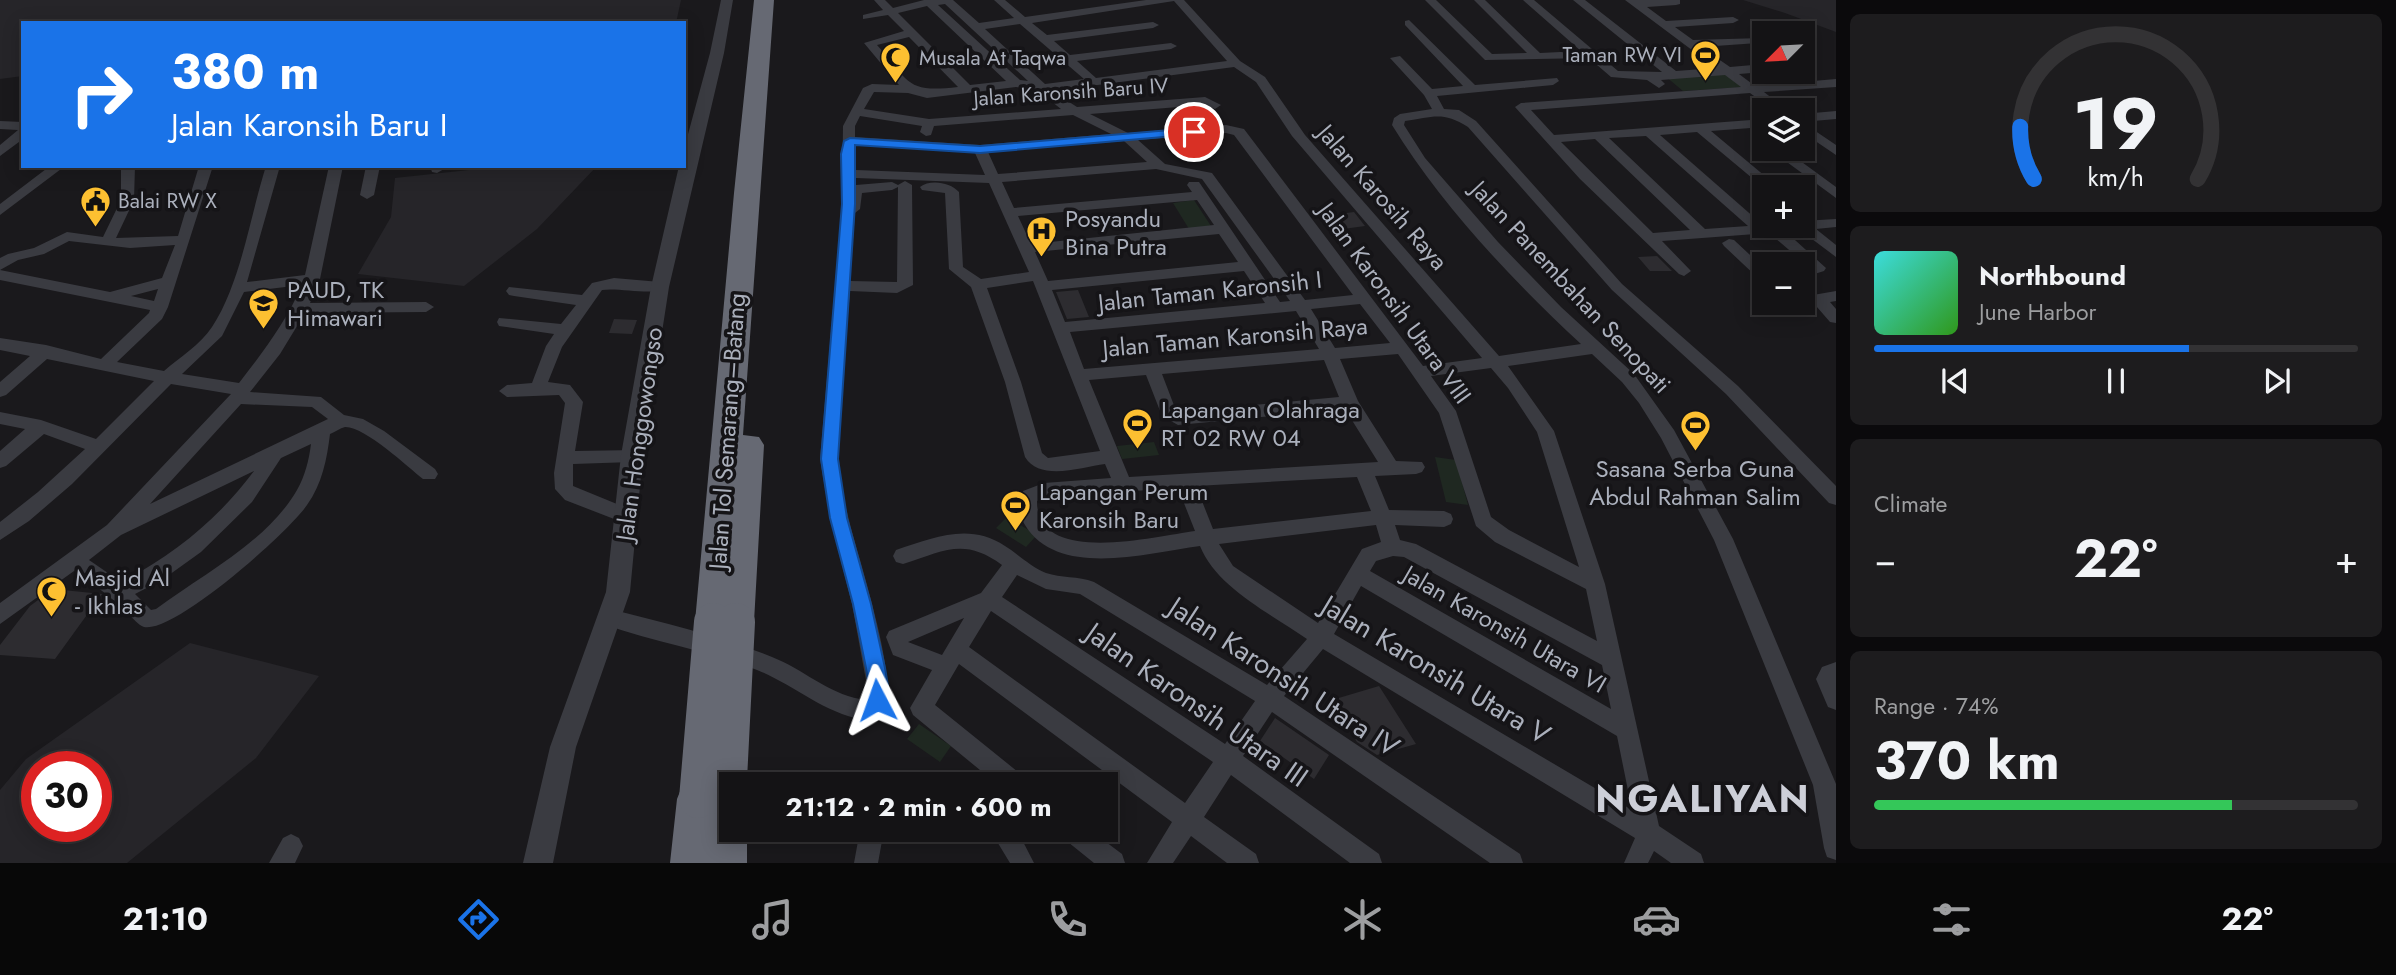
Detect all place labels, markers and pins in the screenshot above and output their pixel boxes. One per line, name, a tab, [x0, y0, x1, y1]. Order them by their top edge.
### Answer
sports icon: Taman RW VI	[1688, 38, 1722, 82]
place label: Taman RW VI	[1563, 40, 1682, 70]
mosque icon: Musala At Taqwa	[879, 41, 913, 85]
place label: Musala At Taqwa	[919, 43, 1066, 73]
pin	[1164, 102, 1224, 162]
public building icon: Balai RW X	[78, 184, 112, 228]
place label: Balai RW X	[118, 186, 217, 216]
place label: Posyandu Bina Putra	[1065, 201, 1167, 264]
hospital icon: Posyandu Bina Putra	[1025, 215, 1059, 259]
place label: PAUD, TK Himawari	[287, 272, 385, 335]
school or university icon: PAUD, TK Himawari	[247, 286, 281, 330]
place label: Lapangan Olahraga RT 02 RW 04	[1161, 392, 1360, 455]
sports icon: Lapangan Olahraga RT 02 RW 04	[1121, 406, 1155, 450]
sports icon: Sasana Serba Guna Abdul Rahman Salim	[1678, 409, 1712, 453]
place label: Sasana Serba Guna Abdul Rahman Salim	[1589, 451, 1801, 514]
place label: Lapangan Perum Karonsih Baru	[1039, 474, 1209, 537]
sports icon: Lapangan Perum Karonsih Baru	[999, 488, 1033, 532]
place label: Masjid Al - Ikhlas	[75, 560, 170, 623]
mosque icon: Masjid Al - Ikhlas	[35, 574, 69, 618]

